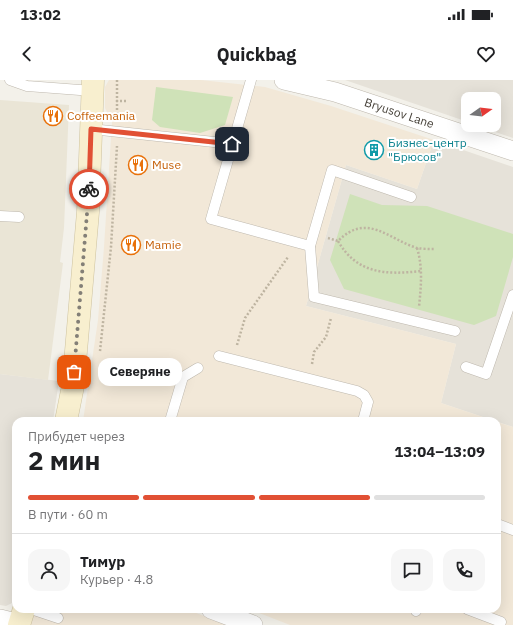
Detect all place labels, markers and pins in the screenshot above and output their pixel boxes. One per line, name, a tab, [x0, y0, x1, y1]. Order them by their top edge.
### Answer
restaurant icon: Coffeemania	[42, 105, 64, 127]
place label: Coffeemania	[67, 108, 136, 123]
pin	[215, 127, 249, 161]
place label: Бизнес-центр "Брюсов"	[388, 135, 467, 164]
building icon: Бизнес-центр "Брюсов"	[363, 139, 385, 161]
restaurant icon: Muse	[127, 154, 149, 176]
place label: Muse	[152, 157, 181, 172]
restaurant icon: Mamie	[120, 234, 142, 256]
place label: Mamie	[145, 237, 182, 252]
pin	[57, 355, 91, 389]
callout: Северяне	[98, 358, 182, 386]

